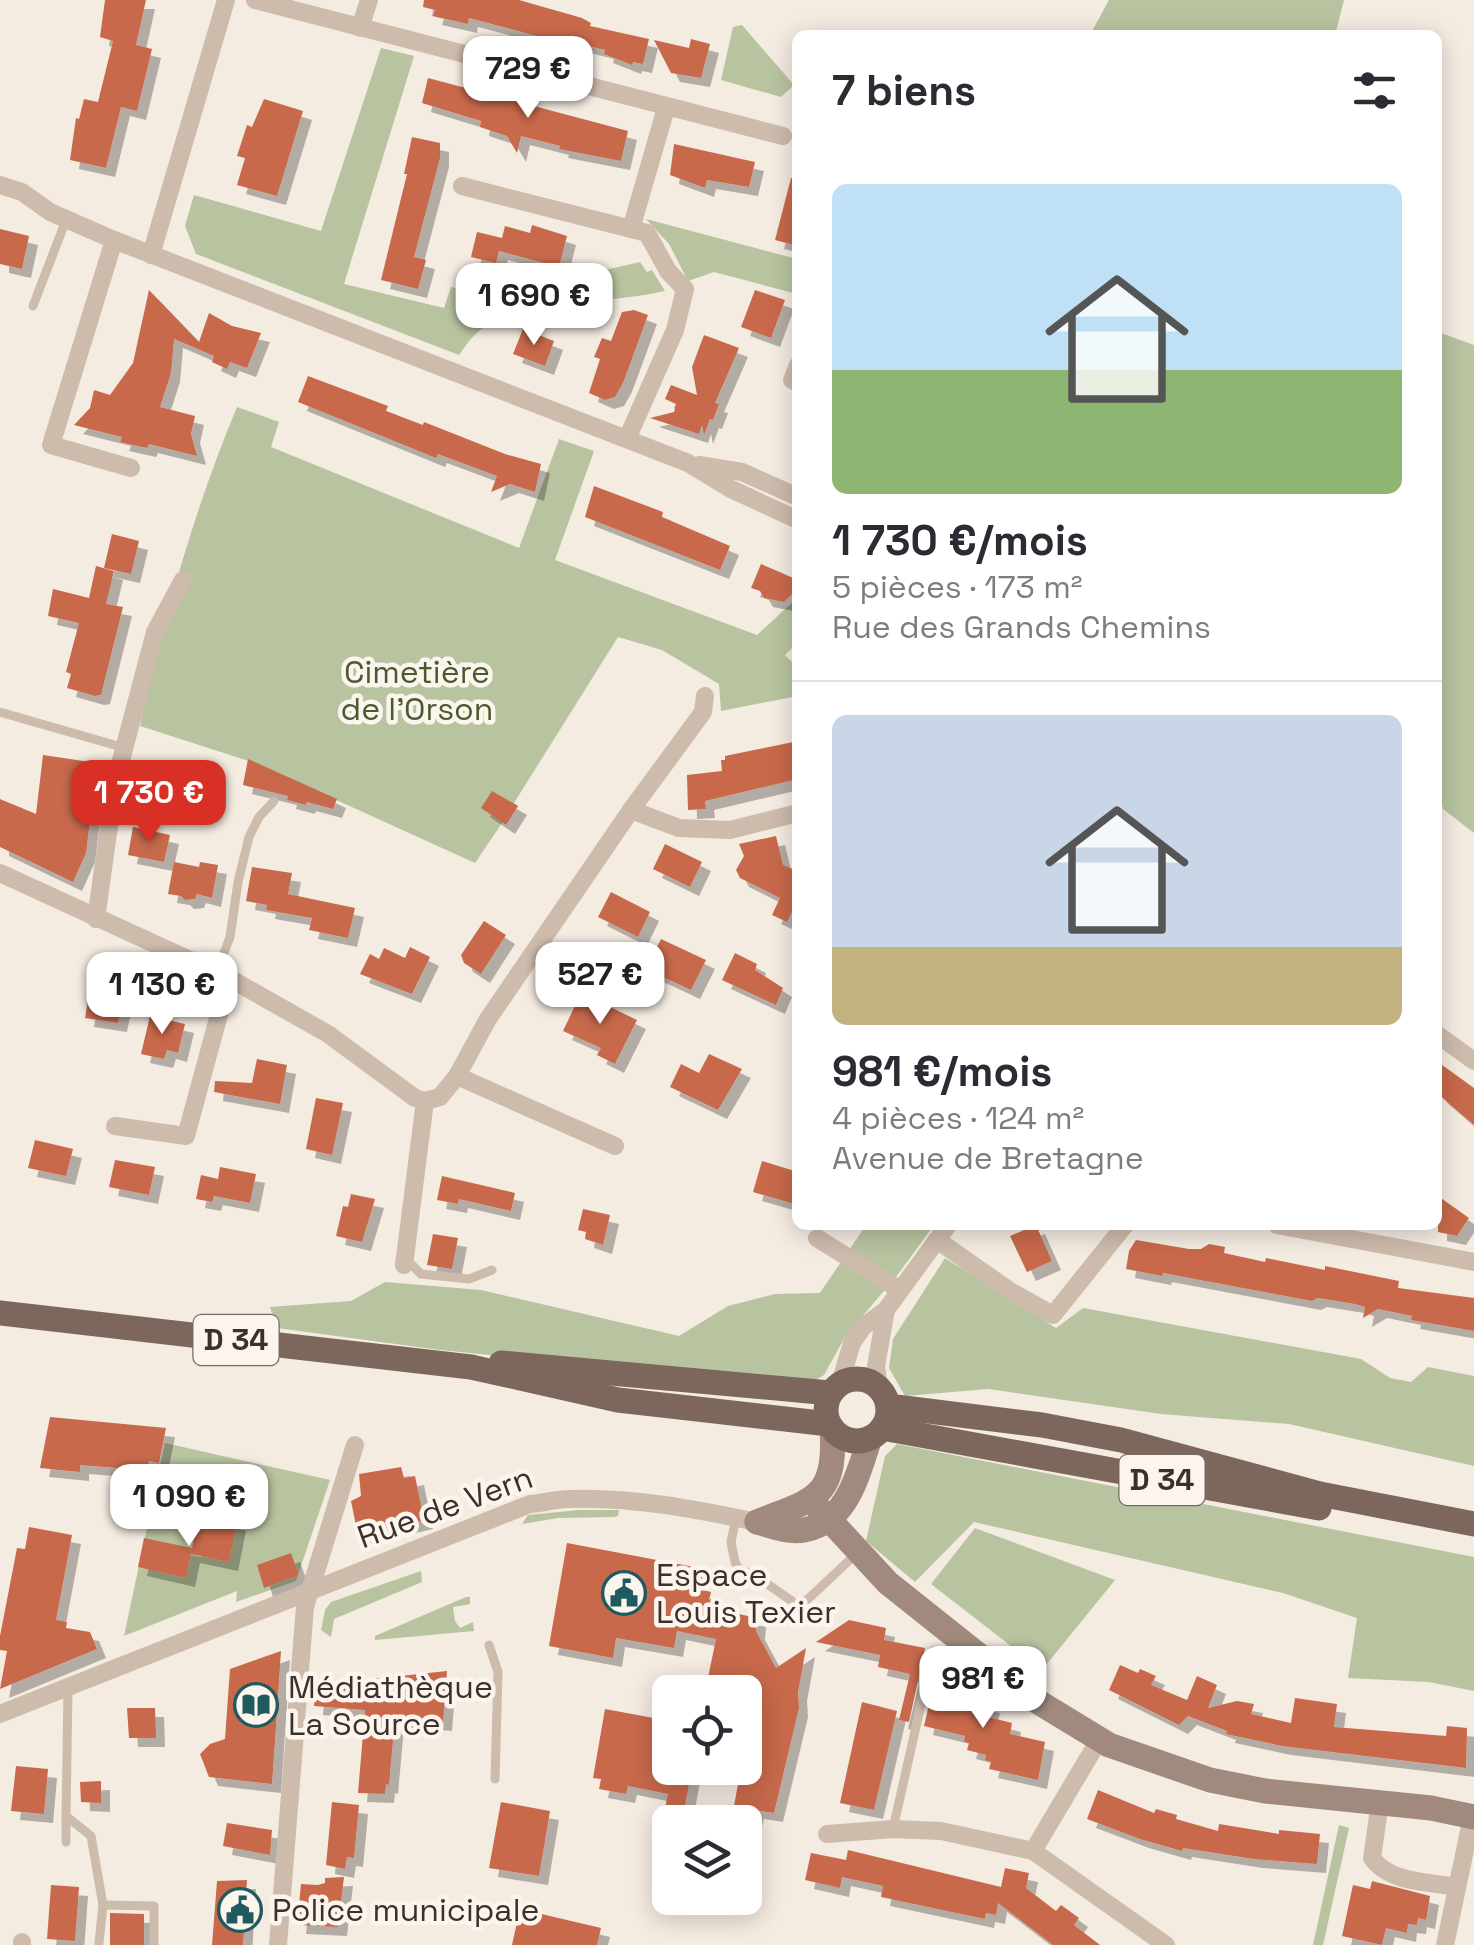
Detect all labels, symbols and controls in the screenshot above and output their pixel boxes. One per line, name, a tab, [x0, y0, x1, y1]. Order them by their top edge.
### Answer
pin: 729 €	[458, 36, 598, 121]
text: 729 €	[485, 48, 571, 88]
icon: filters	[1347, 63, 1402, 118]
text: 7 biens	[832, 64, 976, 117]
icon: home	[1027, 249, 1207, 429]
pin: 1 690 €	[442, 263, 626, 348]
text: 1 690 €	[478, 275, 590, 315]
text: 1 730 €/mois	[832, 514, 1088, 567]
text: 5 pièces · 173 m²	[832, 567, 1082, 607]
text: Rue des Grands Chemins	[832, 607, 1211, 647]
park label: Cimetière de l'Orson	[341, 652, 493, 729]
pin: 1 730 €	[57, 760, 241, 845]
text: 1 730 €	[94, 772, 204, 812]
icon: home	[1027, 780, 1207, 960]
pin: 527 €	[530, 942, 670, 1027]
pin: 1 130 €	[70, 952, 254, 1037]
text: 527 €	[557, 954, 643, 994]
text: 1 130 €	[108, 964, 216, 1004]
text: 981 €/mois	[832, 1045, 1052, 1098]
text: 4 pièces · 124 m²	[832, 1098, 1084, 1138]
text: Avenue de Bretagne	[832, 1138, 1144, 1178]
road number: D 34	[194, 1315, 278, 1365]
road number: D 34	[1120, 1455, 1204, 1505]
street label: Rue de Vern	[352, 1457, 538, 1557]
pin: 1 090 €	[97, 1464, 281, 1549]
text: 1 090 €	[132, 1476, 246, 1516]
place label: Espace Louis Texier	[656, 1555, 836, 1632]
public building icon: Espace Louis Texier	[601, 1570, 647, 1616]
pin: 981 €	[913, 1646, 1053, 1731]
text: 981 €	[941, 1658, 1025, 1698]
place label: Médiathèque La Source	[288, 1667, 493, 1744]
map controls	[652, 1675, 762, 1915]
button: locate	[652, 1675, 762, 1785]
library icon: Médiathèque La Source	[233, 1682, 279, 1728]
button: layers	[652, 1805, 762, 1915]
public building icon: Police municipale	[217, 1887, 263, 1933]
place label: Police municipale	[272, 1890, 540, 1930]

